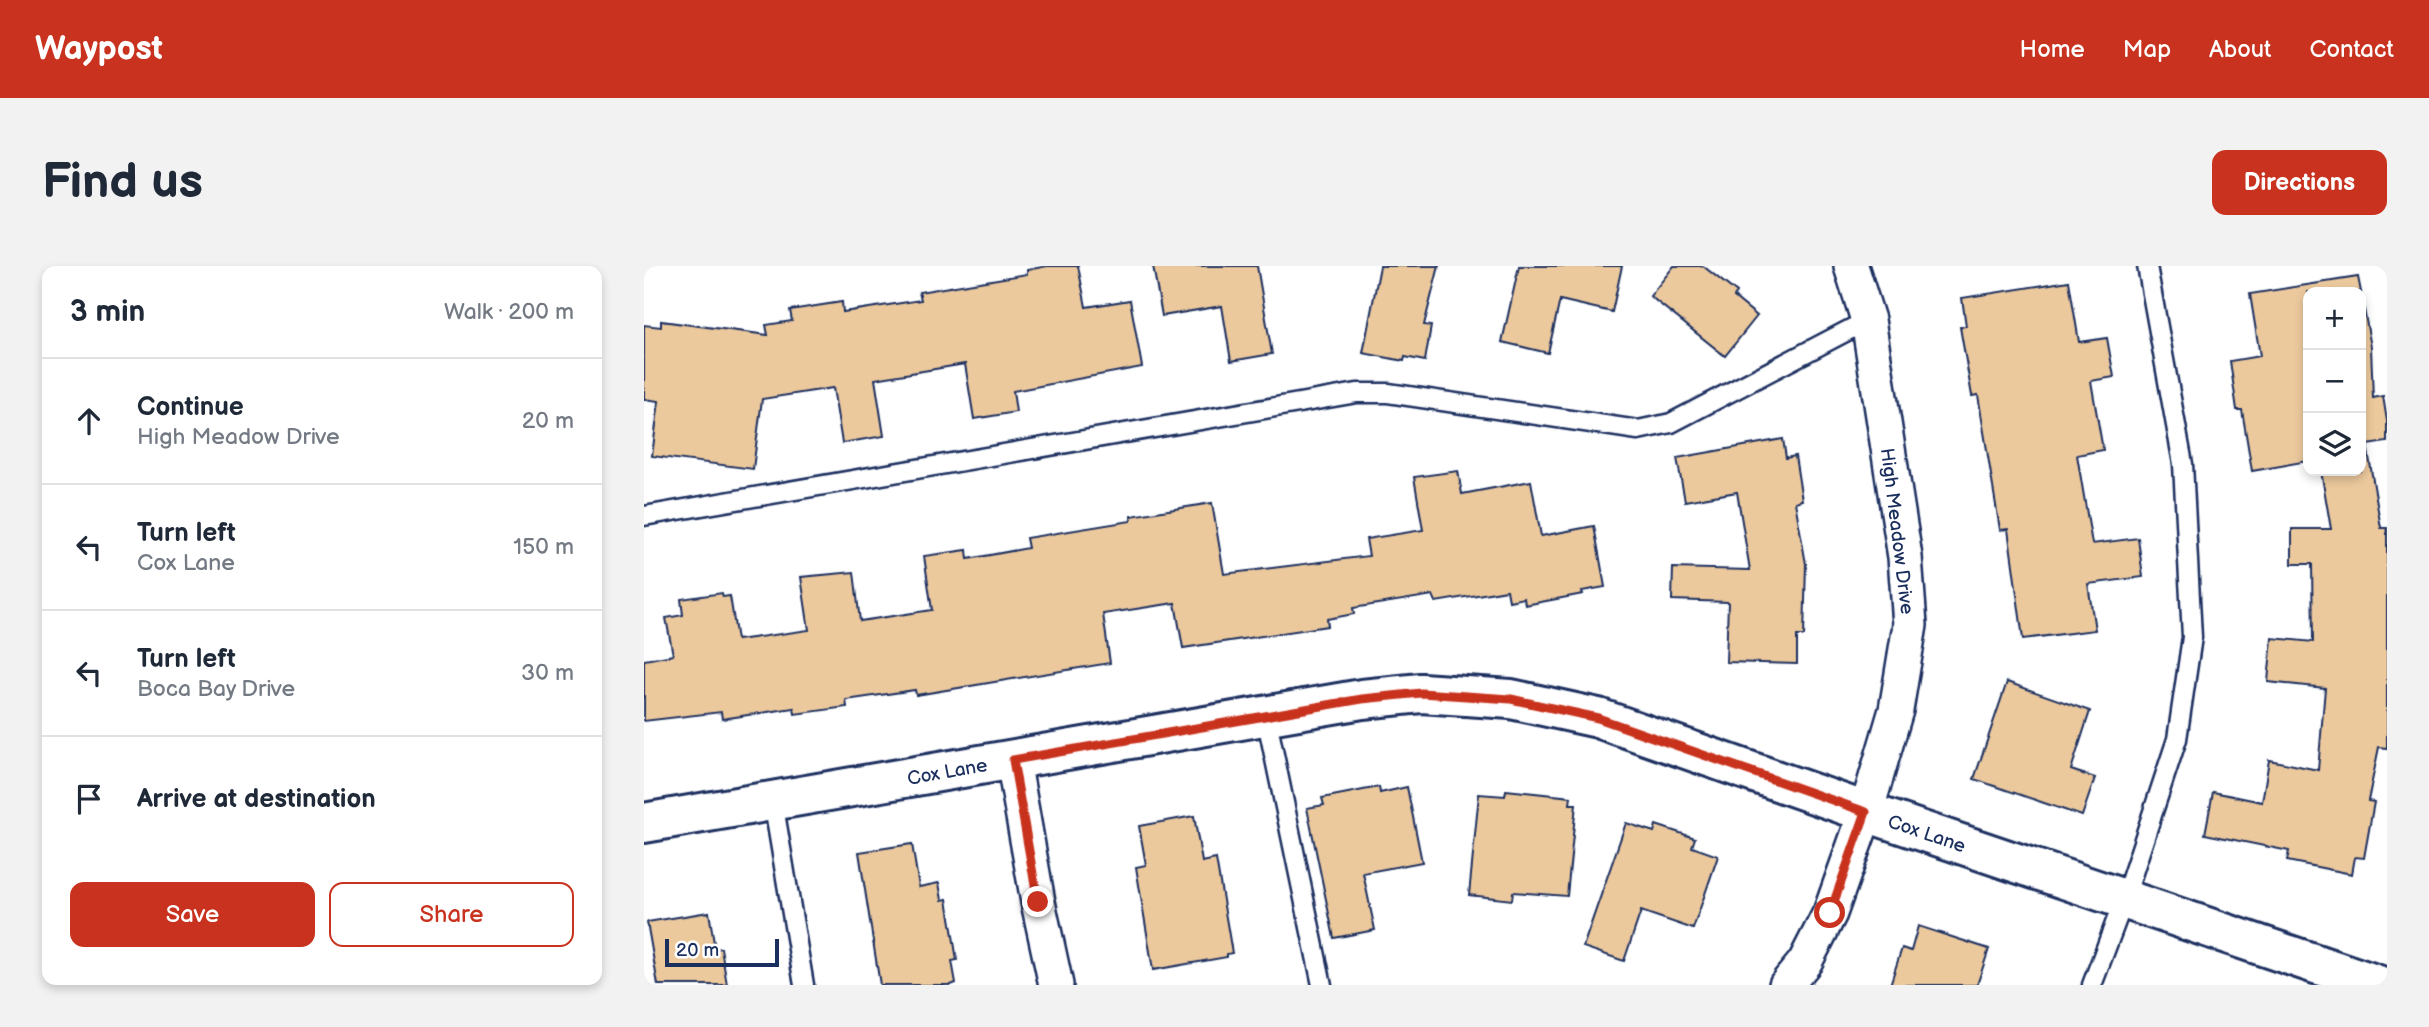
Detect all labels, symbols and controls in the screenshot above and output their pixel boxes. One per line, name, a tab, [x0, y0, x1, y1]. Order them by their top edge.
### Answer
text: Waypost	[35, 29, 163, 69]
text: Home	[2020, 35, 2085, 64]
text: Map	[2123, 35, 2171, 64]
text: About	[2209, 35, 2271, 64]
text: Contact	[2309, 35, 2394, 64]
button: Directions	[2212, 150, 2387, 215]
text: Find us	[42, 153, 203, 212]
map controls	[2303, 287, 2366, 476]
button: +	[2303, 287, 2366, 350]
text: 3 min	[70, 294, 145, 330]
text: Walk · 200 m	[444, 298, 574, 326]
button: −	[2303, 350, 2366, 413]
text: Continue	[137, 392, 244, 423]
icon: ahead	[70, 402, 108, 440]
text: 20 m	[522, 407, 574, 435]
button: layers	[2303, 413, 2366, 476]
text: High Meadow Drive	[137, 423, 340, 451]
street label: High Meadow Drive	[1875, 447, 1918, 616]
text: Turn left	[137, 518, 236, 549]
icon: left	[70, 528, 108, 566]
text: 150 m	[513, 533, 574, 561]
text: Cox Lane	[137, 549, 235, 577]
text: Turn left	[137, 644, 236, 675]
icon: left	[70, 654, 108, 692]
text: 30 m	[521, 659, 574, 687]
text: Boca Bay Drive	[137, 675, 295, 703]
street label: Cox Lane	[905, 754, 989, 791]
icon: arrive	[70, 780, 108, 818]
text: Arrive at destination	[137, 784, 376, 815]
street label: Cox Lane	[1885, 810, 1968, 858]
button: Save	[70, 882, 315, 947]
button: Share	[329, 882, 574, 947]
route end	[1022, 886, 1053, 917]
route start	[1814, 897, 1845, 928]
scale bar	[665, 936, 779, 968]
text: 20 m	[676, 939, 719, 962]

